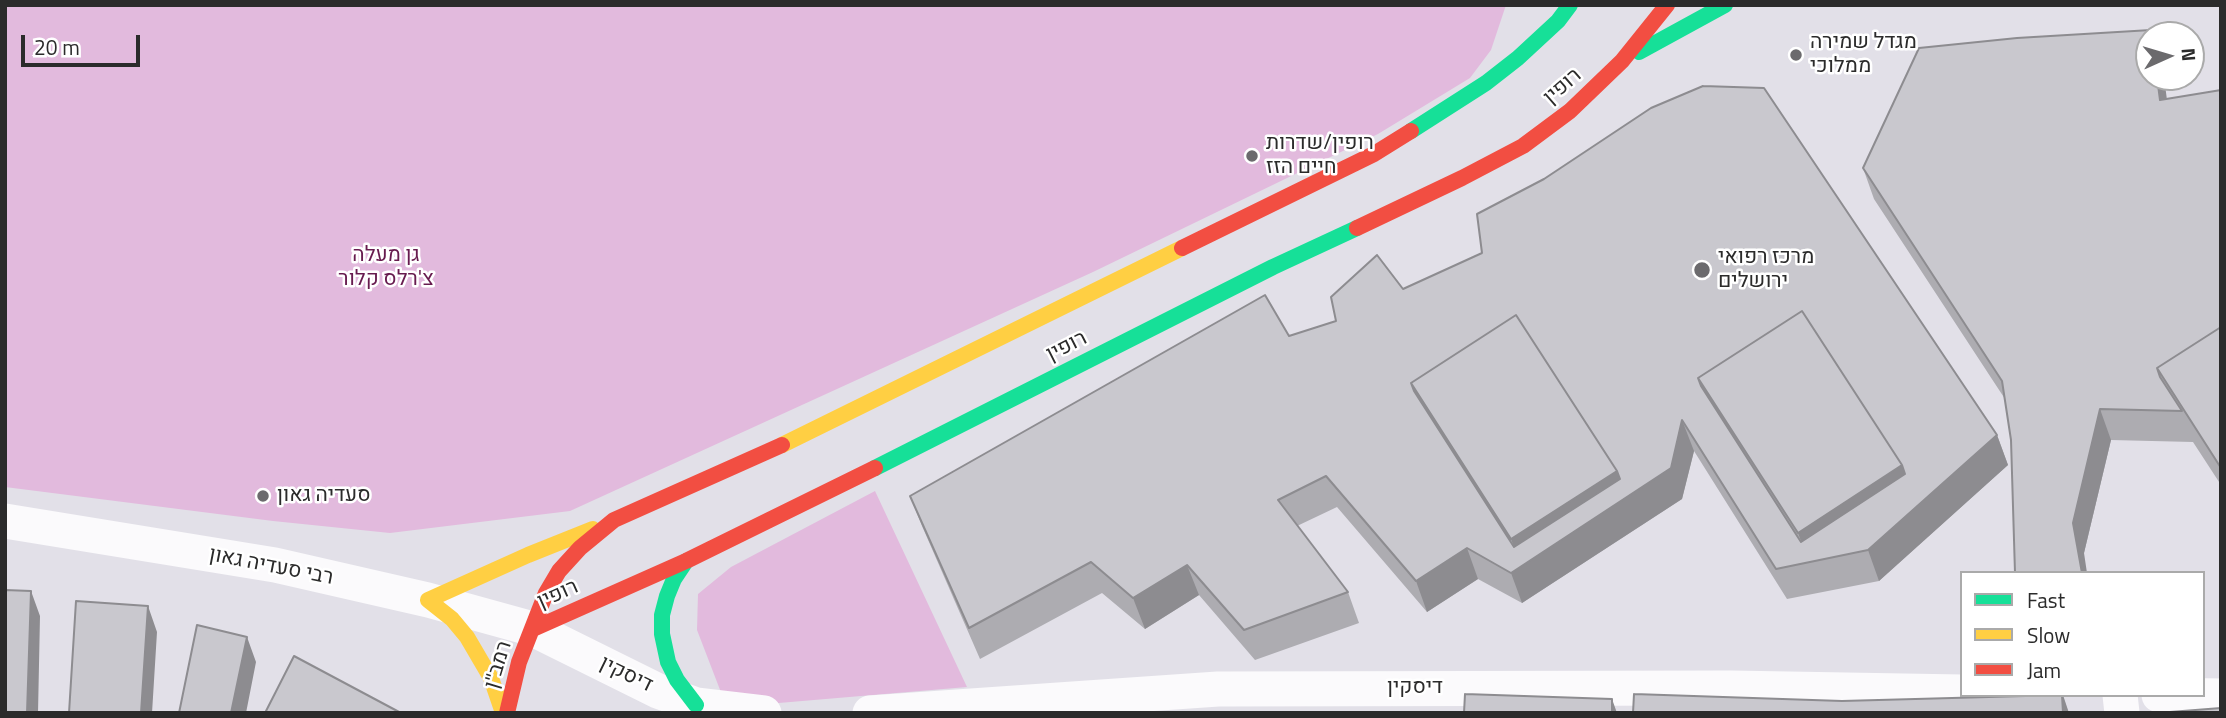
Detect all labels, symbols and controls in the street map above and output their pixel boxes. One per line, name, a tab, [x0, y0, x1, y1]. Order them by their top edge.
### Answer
scale bar	[24, 21, 144, 65]
north arrow	[2135, 21, 2205, 91]
place label: מגדל שמירה ממלוכי	[1810, 30, 1917, 80]
text: 20 m	[34, 31, 80, 63]
marker: מגדל שמירה ממלוכי	[1788, 47, 1804, 63]
text: N	[2175, 47, 2204, 62]
street label: רופין	[1539, 64, 1587, 110]
place label: רופין/שדרות חיים הזז	[1266, 131, 1374, 181]
marker: רופין/שדרות חיים הזז	[1244, 148, 1260, 164]
park label: גן מעלה צ'רלס קלור	[338, 243, 434, 293]
place label: מרכז רפואי ירושלים	[1718, 245, 1814, 295]
marker: מרכז רפואי ירושלים	[1692, 260, 1712, 280]
street label: רופין	[1043, 326, 1091, 368]
place label: סעדיה גאון	[277, 483, 371, 509]
marker: סעדיה גאון	[255, 488, 271, 504]
street label: רבי סעדיה גאון	[207, 543, 335, 591]
legend	[1960, 571, 2205, 697]
street label: רופין	[534, 575, 582, 615]
text: Fast	[2027, 584, 2065, 616]
text: Slow	[2027, 619, 2070, 651]
street label: רמב"ן	[480, 638, 518, 692]
street label: דיסקין	[595, 651, 657, 699]
text: Jam	[2027, 654, 2061, 686]
street label: דיסקין	[1387, 675, 1443, 701]

